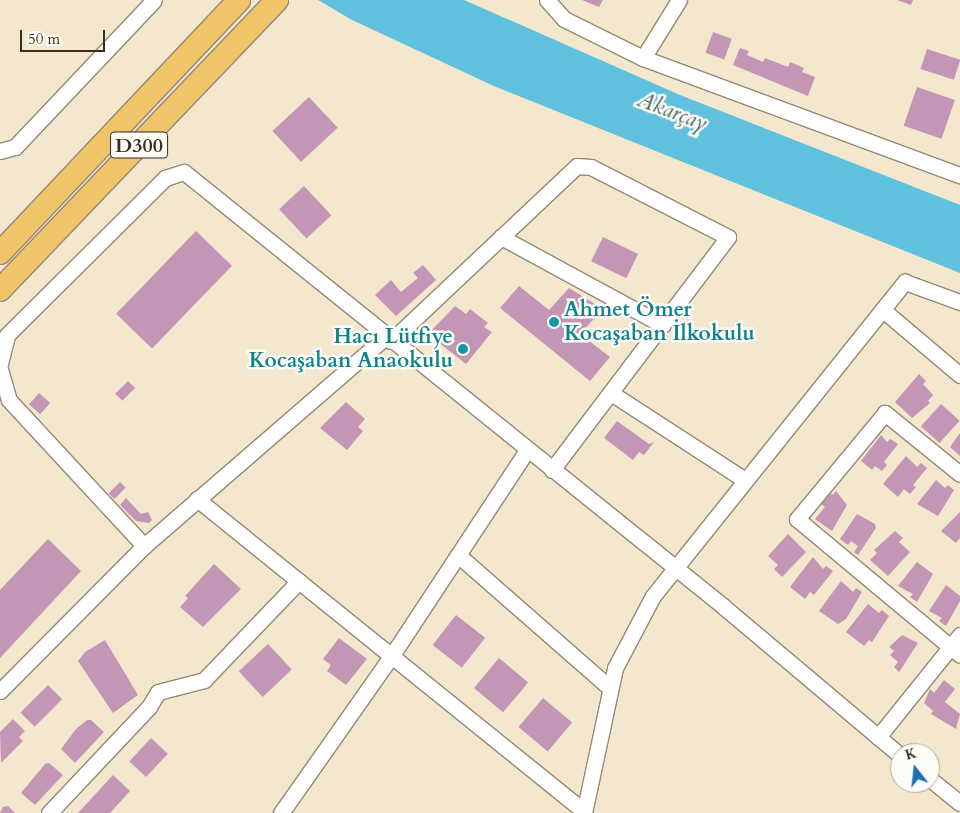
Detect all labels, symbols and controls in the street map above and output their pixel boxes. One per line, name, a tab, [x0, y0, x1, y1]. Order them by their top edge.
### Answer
scale bar	[22, 20, 108, 52]
text: 50 m	[28, 29, 60, 49]
water label: Akarçay	[633, 87, 711, 137]
road number: D300	[109, 128, 169, 162]
place label: Ahmet Ömer Kocaşaban İlkokulu	[564, 297, 755, 347]
marker: Ahmet Ömer Kocaşaban İlkokulu	[548, 316, 560, 328]
place label: Hacı Lütfiye Kocaşaban Anaokulu	[249, 324, 453, 374]
marker: Hacı Lütfiye Kocaşaban Anaokulu	[457, 343, 469, 355]
north arrow	[890, 743, 940, 793]
text: K	[903, 743, 919, 765]

